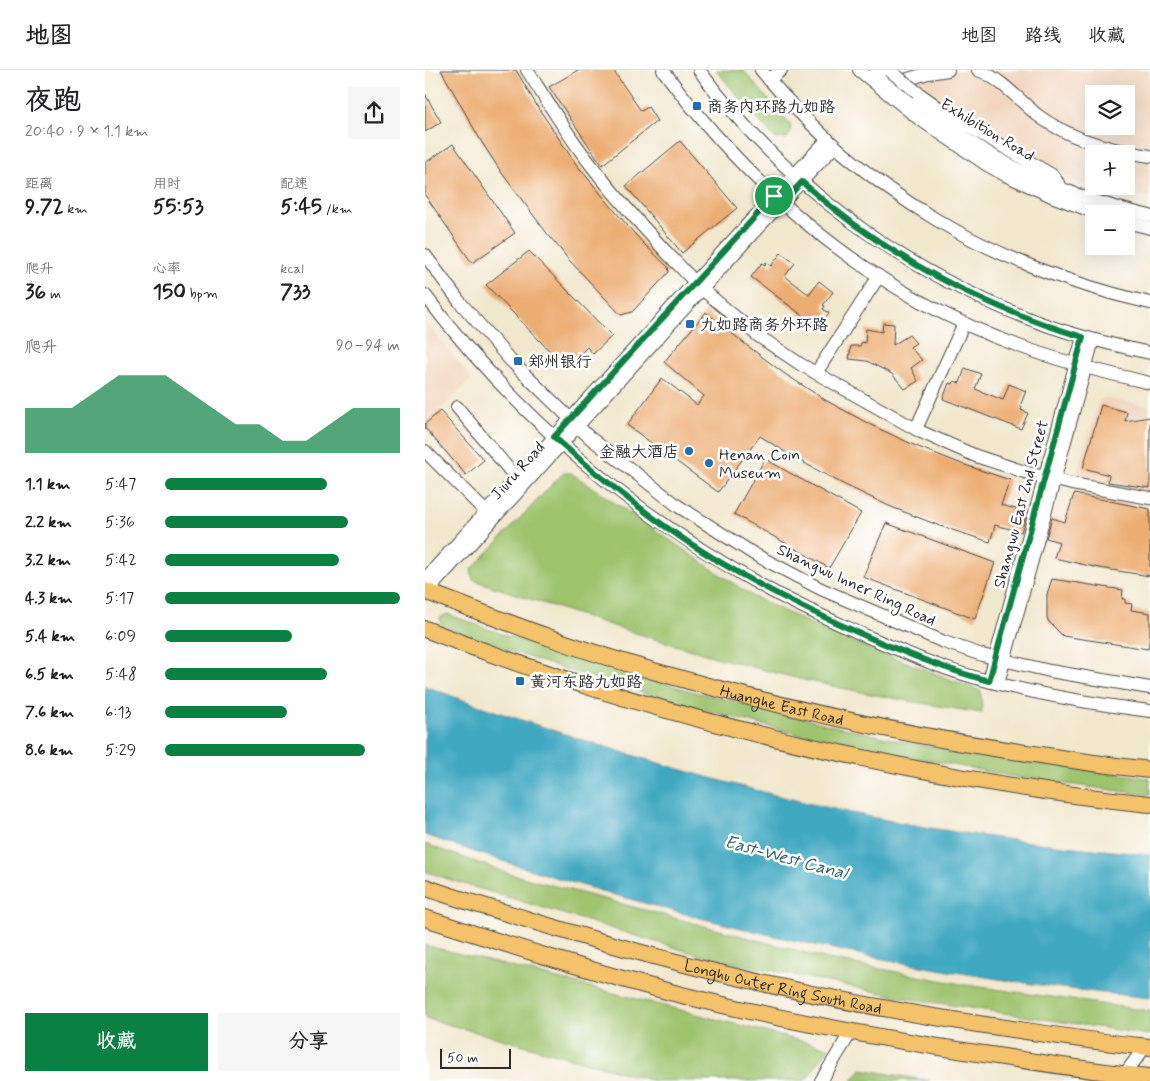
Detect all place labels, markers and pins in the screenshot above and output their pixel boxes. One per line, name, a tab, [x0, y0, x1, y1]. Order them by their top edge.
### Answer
place label: 商务内环路九如路	[707, 97, 835, 118]
marker: 商务内环路九如路	[691, 100, 703, 112]
pin	[753, 175, 795, 217]
place label: 九如路商务外环路	[700, 315, 828, 336]
marker: 九如路商务外环路	[684, 318, 696, 330]
place label: 郑州银行	[528, 352, 592, 373]
marker: 郑州银行	[512, 355, 524, 367]
place label: 金融大酒店	[599, 442, 679, 463]
marker: 金融大酒店	[683, 445, 695, 457]
place label: Henan Coin Museum	[719, 445, 800, 484]
marker: Henan Coin Museum	[703, 457, 715, 469]
place label: 黄河东路九如路	[530, 672, 642, 693]
marker: 黄河东路九如路	[514, 675, 526, 687]

